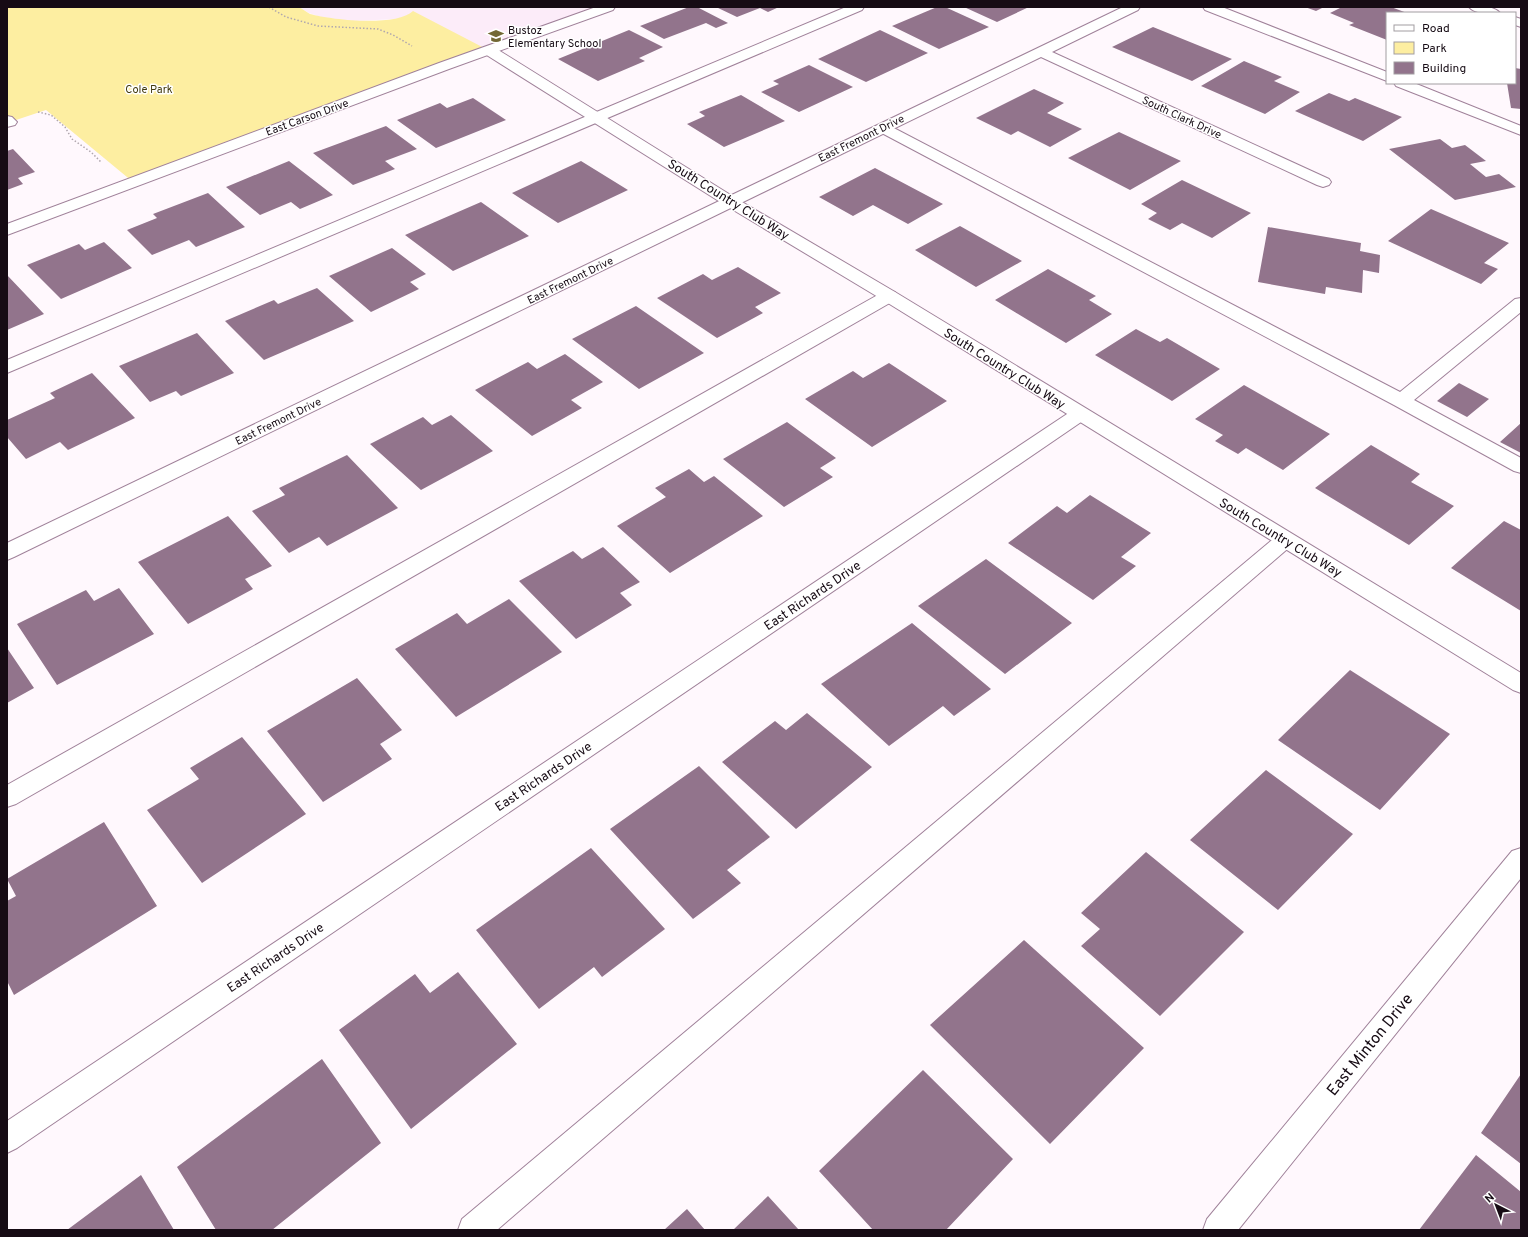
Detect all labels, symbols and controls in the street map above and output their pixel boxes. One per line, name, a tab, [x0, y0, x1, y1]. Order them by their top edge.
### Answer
legend	[1386, 12, 1516, 84]
text: Road	[1422, 21, 1450, 37]
place label: Bustoz Elementary School	[508, 24, 601, 51]
school or university icon: Bustoz Elementary School	[487, 27, 505, 45]
text: Park	[1422, 41, 1447, 57]
text: Building	[1422, 61, 1466, 77]
park label: Cole Park	[125, 83, 173, 97]
street label: South Clark Drive	[1140, 93, 1224, 142]
street label: East Carson Drive	[264, 96, 351, 139]
street label: East Fremont Drive	[816, 112, 907, 166]
street label: South Country Club Way	[664, 157, 792, 245]
street label: East Fremont Drive	[525, 254, 616, 308]
street label: South Country Club Way	[940, 326, 1068, 414]
street label: East Fremont Drive	[233, 395, 324, 449]
street label: South Country Club Way	[1216, 496, 1344, 582]
street label: East Richards Drive	[762, 558, 865, 635]
street label: East Richards Drive	[493, 739, 596, 816]
street label: East Richards Drive	[225, 920, 328, 997]
street label: East Minton Drive	[1323, 990, 1418, 1101]
north arrow	[1476, 1185, 1516, 1225]
text: N	[1482, 1190, 1498, 1206]

